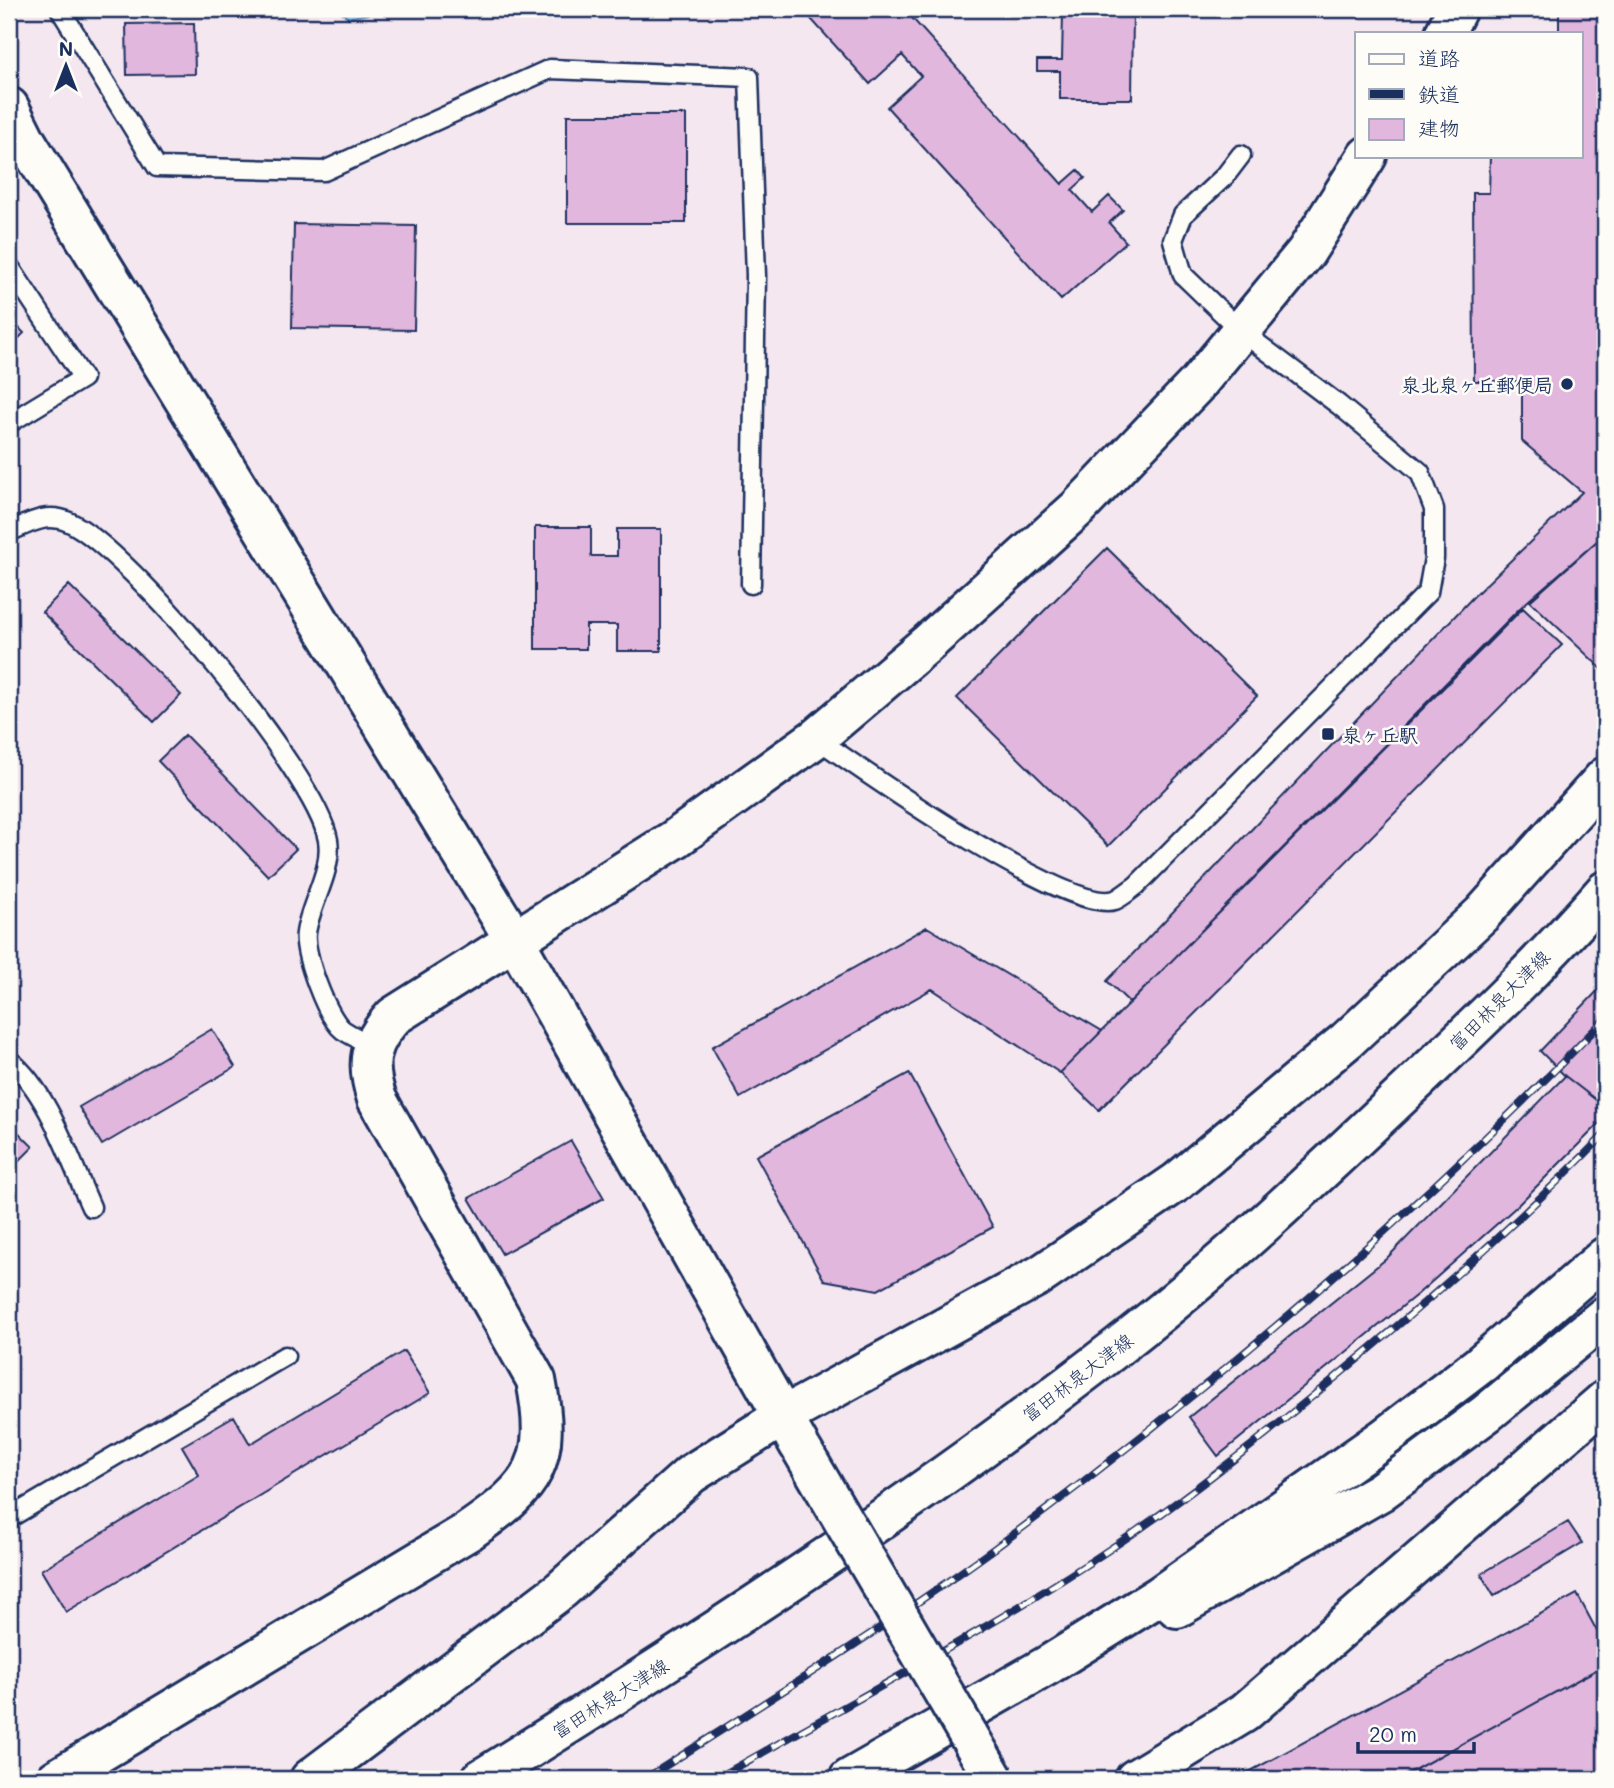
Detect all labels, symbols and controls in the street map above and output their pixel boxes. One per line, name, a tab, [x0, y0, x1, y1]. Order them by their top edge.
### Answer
north arrow	[32, 32, 102, 102]
legend	[1355, 32, 1582, 158]
text: N	[59, 36, 73, 61]
text: 道路	[1418, 44, 1460, 71]
text: 鉄道	[1418, 80, 1460, 107]
text: 建物	[1418, 114, 1460, 141]
place label: 泉北泉ヶ丘郵便局	[1401, 372, 1553, 397]
marker: 泉北泉ヶ丘郵便局	[1559, 376, 1575, 392]
place label: 泉ヶ丘駅	[1342, 722, 1418, 747]
marker: 泉ヶ丘駅	[1320, 726, 1336, 742]
street label: 富田林泉大津線	[1443, 944, 1555, 1056]
street label: 富田林泉大津線	[1016, 1327, 1138, 1427]
street label: 富田林泉大津線	[547, 1652, 673, 1744]
scale bar	[1358, 1711, 1474, 1755]
text: 20 m	[1369, 1720, 1417, 1747]

